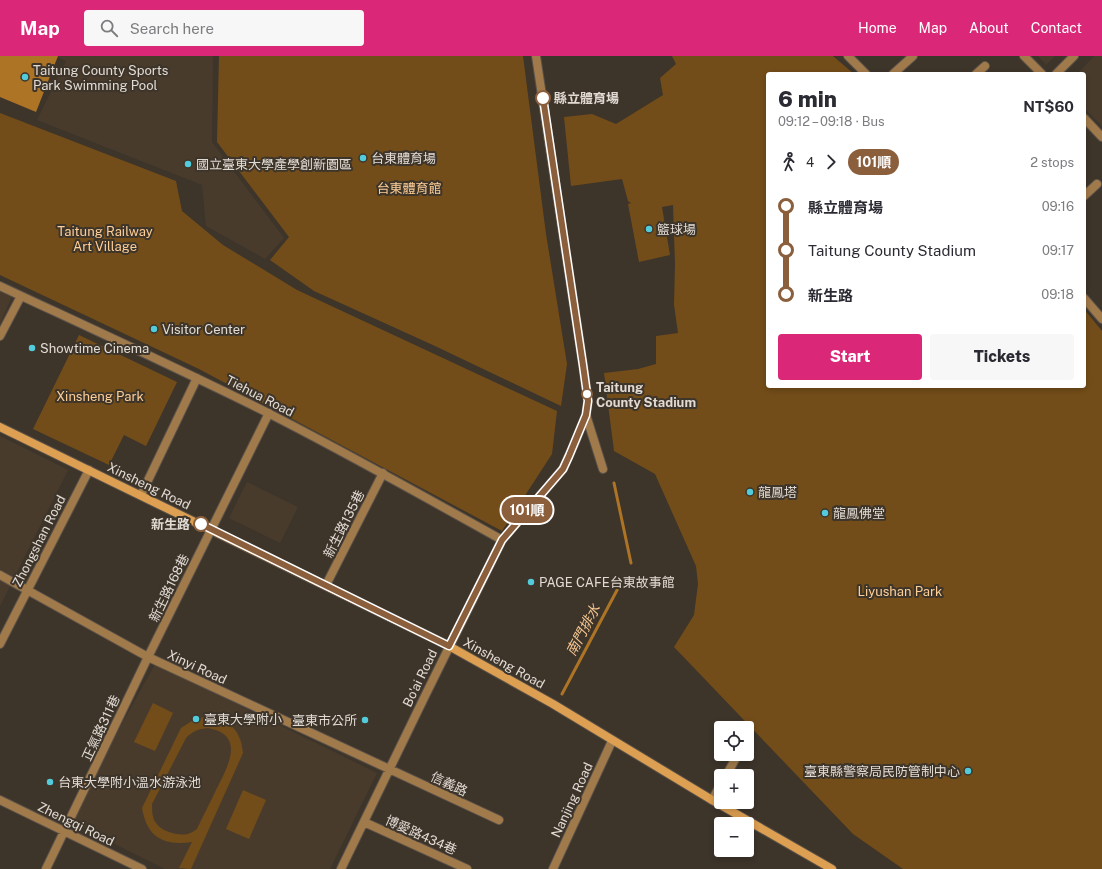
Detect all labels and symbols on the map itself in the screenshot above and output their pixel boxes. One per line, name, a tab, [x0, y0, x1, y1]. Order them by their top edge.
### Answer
place label: Taitung County Sports Park Swimming Pool	[33, 63, 168, 93]
marker: Taitung County Sports Park Swimming Pool	[20, 72, 30, 82]
marker: 縣立體育場	[535, 90, 551, 106]
place label: 縣立體育場	[554, 91, 619, 106]
place label: 台東體育場	[371, 151, 436, 166]
marker: 台東體育場	[358, 153, 368, 163]
place label: 國立臺東大學產學創新園區	[196, 157, 352, 172]
marker: 國立臺東大學產學創新園區	[183, 159, 193, 169]
park label: 台東體育館	[376, 181, 442, 196]
place label: 籃球場	[657, 222, 696, 237]
park label: Taitung Railway Art Village	[57, 224, 153, 254]
marker: 籃球場	[644, 224, 654, 234]
place label: Visitor Center	[162, 322, 245, 337]
marker: Visitor Center	[149, 324, 159, 334]
place label: Showtime Cinema	[40, 341, 149, 356]
marker: Showtime Cinema	[27, 343, 37, 353]
street label: Tiehua Road	[223, 372, 297, 420]
place label: Taitung County Stadium	[596, 380, 696, 410]
marker: Taitung County Stadium	[581, 388, 593, 400]
park label: Xinsheng Park	[56, 389, 144, 404]
street label: Xinsheng Road	[105, 459, 193, 513]
place label: 龍鳳塔	[758, 485, 797, 500]
marker: 龍鳳塔	[745, 487, 755, 497]
street label: 新生路135巷	[321, 488, 367, 560]
street label: Zhongshan Road	[9, 493, 69, 589]
line badge: 101順	[499, 497, 555, 523]
place label: 龍鳳佛堂	[833, 506, 885, 521]
marker: 龍鳳佛堂	[820, 508, 830, 518]
marker: 新生路	[193, 516, 209, 532]
place label: 新生路	[151, 517, 190, 532]
street label: 新生路168巷	[146, 552, 192, 624]
place label: PAGE CAFE台東故事館	[539, 575, 675, 590]
marker: PAGE CAFE台東故事館	[526, 577, 536, 587]
park label: Liyushan Park	[858, 584, 942, 599]
water label: 南門排水	[563, 601, 604, 658]
street label: Xinsheng Road	[461, 634, 547, 692]
street label: Xinyi Road	[165, 647, 229, 687]
street label: Bo'ai Road	[400, 647, 440, 709]
street label: 正氣路311巷	[79, 693, 123, 763]
place label: 臺東大學附小	[204, 712, 282, 727]
place label: 臺東市公所	[292, 713, 357, 728]
marker: 臺東大學附小	[191, 714, 201, 724]
marker: 臺東市公所	[360, 715, 370, 725]
street label: Nanjing Road	[548, 760, 596, 840]
place label: 臺東縣警察局民防管制中心	[804, 764, 960, 779]
marker: 臺東縣警察局民防管制中心	[963, 766, 973, 776]
street label: 信義路	[428, 769, 470, 799]
place label: 台東大學附小溫水游泳池	[58, 775, 201, 790]
marker: 台東大學附小溫水游泳池	[45, 777, 55, 787]
street label: Zhengqi Road	[35, 799, 117, 849]
street label: 博愛路434巷	[383, 813, 459, 857]

